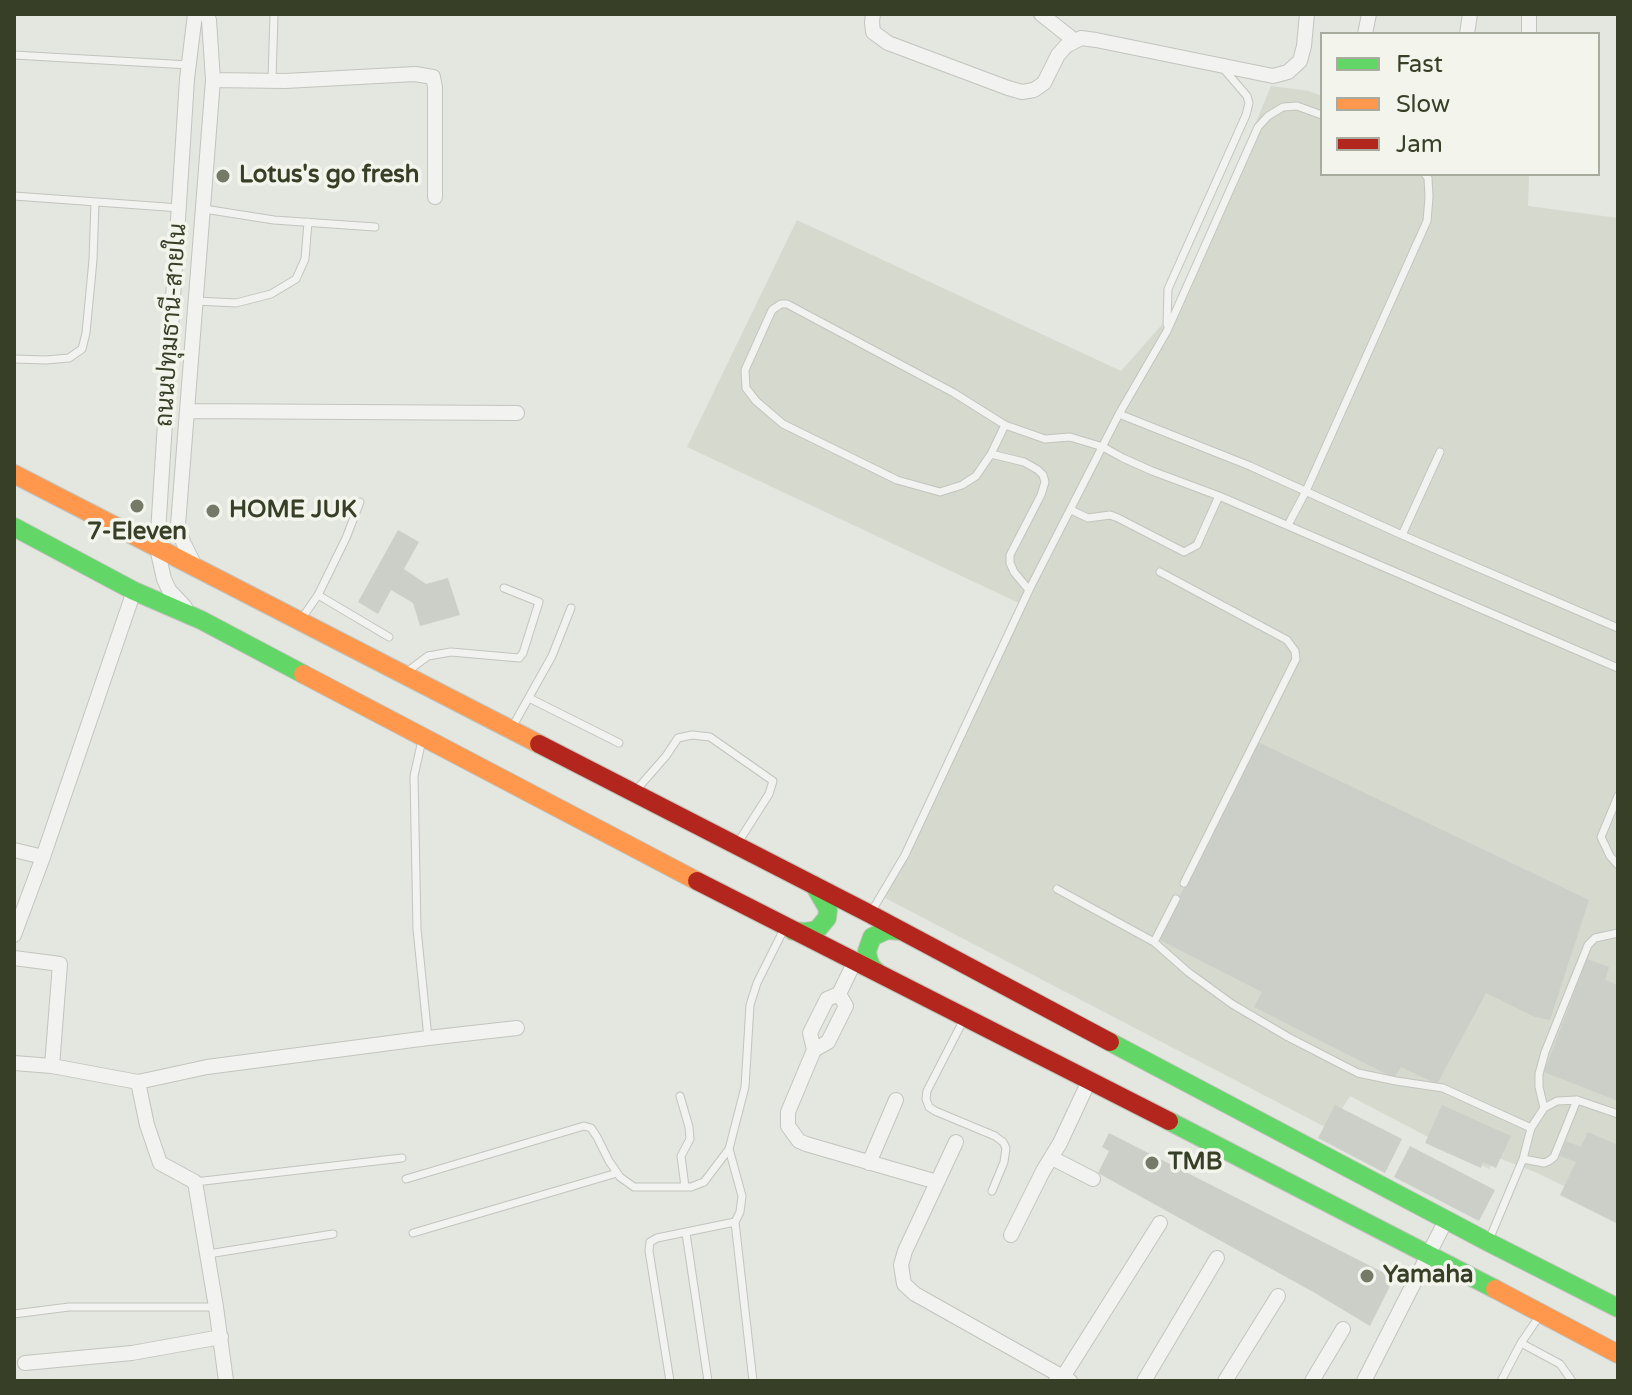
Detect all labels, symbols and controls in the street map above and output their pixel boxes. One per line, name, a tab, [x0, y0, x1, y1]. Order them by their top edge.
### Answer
legend	[1320, 32, 1600, 176]
text: Fast	[1396, 50, 1443, 79]
text: Slow	[1396, 90, 1450, 119]
text: Jam	[1396, 130, 1443, 159]
place label: Lotus's go fresh	[239, 162, 419, 190]
marker: Lotus's go fresh	[214, 167, 232, 185]
street label: ถนนปทุมธานี-สายใน	[151, 222, 193, 428]
marker: 7-Eleven	[128, 497, 146, 515]
place label: HOME JUK	[229, 497, 357, 525]
marker: HOME JUK	[204, 502, 222, 520]
place label: 7-Eleven	[87, 519, 187, 547]
place label: TMB	[1168, 1149, 1222, 1177]
marker: TMB	[1143, 1154, 1161, 1172]
place label: Yamaha	[1383, 1262, 1474, 1290]
marker: Yamaha	[1358, 1267, 1376, 1285]

